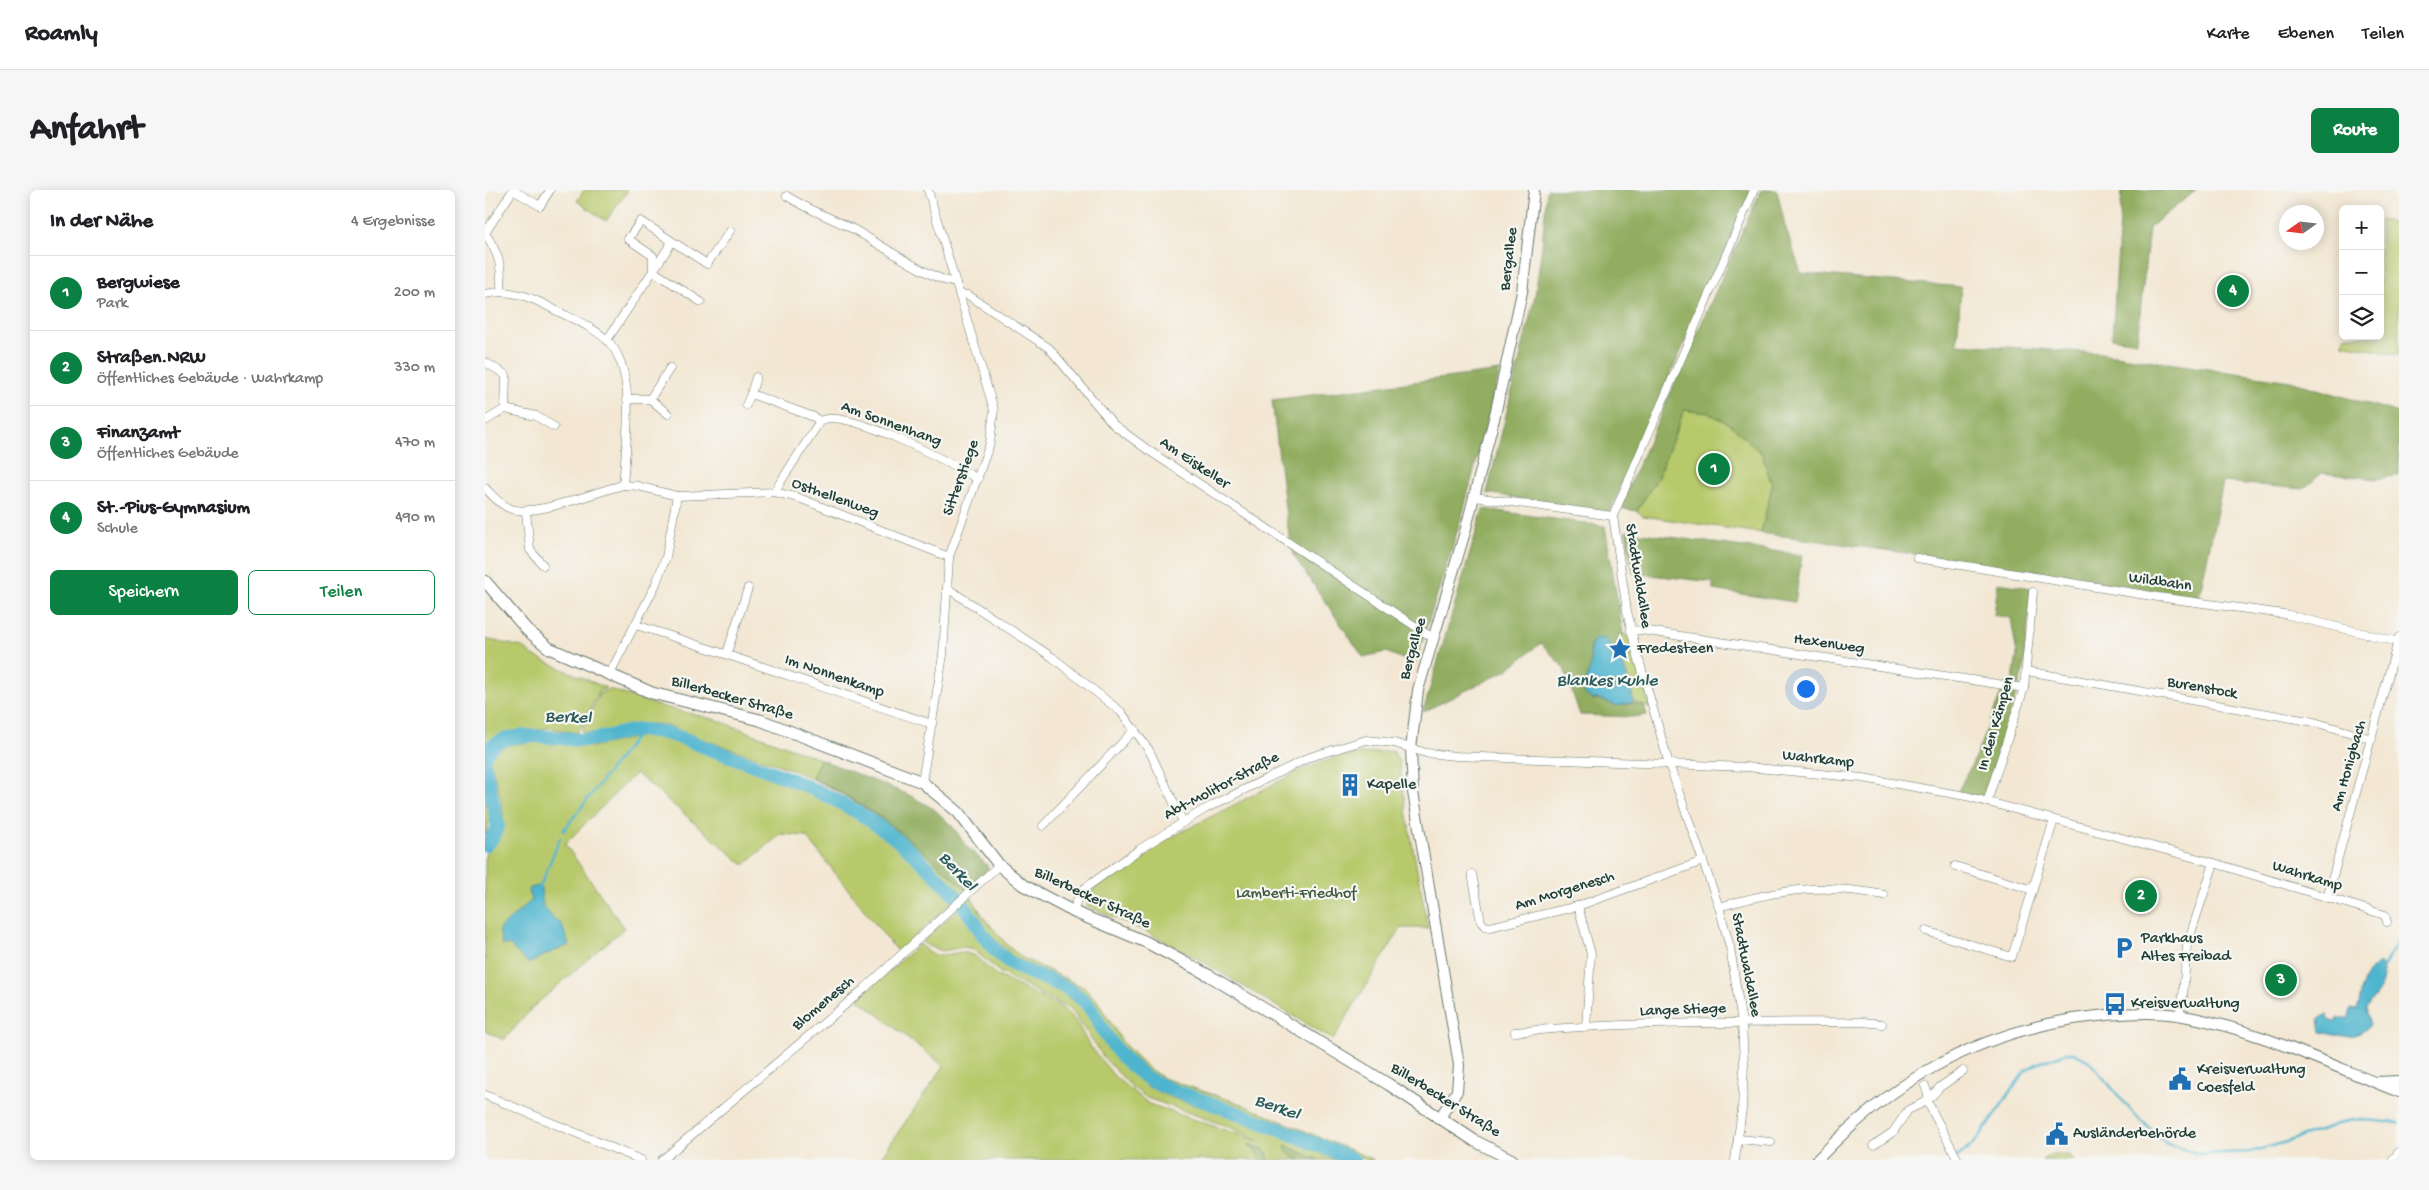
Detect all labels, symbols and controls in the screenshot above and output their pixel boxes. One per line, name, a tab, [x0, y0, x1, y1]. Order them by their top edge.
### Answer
text: Roamly	[25, 20, 98, 49]
text: Karte	[2207, 24, 2250, 45]
text: Ebenen	[2278, 24, 2334, 45]
text: Teilen	[2362, 24, 2404, 45]
button: Route	[2311, 108, 2399, 153]
text: Anfahrt	[30, 110, 143, 151]
north arrow	[2279, 205, 2324, 250]
map controls	[2339, 205, 2384, 340]
button: +	[2339, 205, 2384, 250]
text: In der Nähe	[50, 210, 153, 235]
text: 4 Ergebnisse	[351, 213, 435, 232]
street label: Bergallee	[1497, 226, 1523, 293]
button: −	[2339, 250, 2384, 295]
text: Bergwiese	[97, 272, 180, 295]
pin: 4	[2217, 272, 2249, 310]
text: 1	[63, 284, 69, 303]
text: 200 m	[394, 284, 435, 303]
text: Park	[97, 295, 128, 314]
button: layers	[2339, 295, 2384, 340]
text: Straßen.NRW	[97, 347, 206, 370]
text: 2	[62, 359, 70, 378]
text: 330 m	[394, 359, 435, 378]
text: Öffentliches Gebäude · Wahrkamp	[97, 370, 323, 389]
street label: Am Sonnenhang	[838, 398, 944, 452]
text: Finanzamt	[97, 422, 180, 445]
text: 3	[62, 434, 70, 453]
text: 470 m	[395, 434, 435, 453]
street label: Am Eiskeller	[1155, 434, 1234, 495]
street label: Sitterstiege	[939, 437, 985, 519]
text: Öffentliches Gebäude	[97, 445, 239, 464]
pin: 1	[1698, 450, 1730, 488]
street label: Osthellenweg	[789, 474, 881, 524]
text: St.-Pius-Gymnasium	[97, 497, 250, 520]
text: 4	[62, 509, 70, 528]
text: 490 m	[395, 509, 435, 528]
text: Schule	[97, 520, 138, 539]
street label: Stadtwaldallee	[1619, 522, 1655, 630]
street label: Wildbahn	[2127, 569, 2193, 597]
button: Speichern	[50, 570, 238, 615]
button: Teilen	[248, 570, 435, 615]
street label: Bergallee	[1396, 615, 1432, 683]
street label: Hexenweg	[1792, 631, 1866, 659]
place icon: Fredesteen	[1607, 636, 1633, 662]
place label: Fredesteen	[1636, 640, 1714, 659]
street label: Im Nonnenkamp	[782, 651, 886, 703]
water label: Blankes Kuhle	[1556, 671, 1658, 692]
street label: Billerbecker Straße	[668, 672, 796, 726]
street label: Burenstock	[2165, 673, 2240, 705]
street label: In den Kämpen	[1974, 674, 2020, 773]
your location	[1793, 676, 1819, 702]
water label: Berkel	[545, 707, 592, 729]
street label: Am Honigbach	[2328, 718, 2372, 814]
street label: Wahrkamp	[1781, 747, 1855, 773]
street label: Abt-Molitor-Straße	[1161, 748, 1284, 825]
building icon: Kapelle	[1337, 772, 1363, 798]
place label: Kapelle	[1367, 776, 1417, 795]
water label: Berkel	[934, 848, 981, 897]
street label: Wahrkamp	[2270, 857, 2344, 897]
street label: Billerbecker Straße	[1030, 863, 1154, 935]
street label: Am Morgenesch	[1513, 868, 1617, 916]
pin: 2	[2125, 877, 2157, 915]
park label: Lamberti-Friedhof	[1236, 885, 1357, 904]
street label: Stadtwaldallee	[1726, 911, 1765, 1019]
place label: Parkhaus Altes Freibad	[2140, 930, 2232, 967]
parking icon: Parkhaus Altes Freibad	[2111, 935, 2137, 961]
pin: 3	[2265, 961, 2297, 999]
street label: Blomenesch	[788, 972, 859, 1036]
bus stop icon: Kreisverwaltung	[2102, 991, 2128, 1017]
place label: Kreisverwaltung	[2131, 995, 2240, 1014]
street label: Lange Stiege	[1639, 1000, 1727, 1022]
street label: Billerbecker Straße	[1386, 1059, 1504, 1143]
place label: Kreisverwaltung Coesfeld	[2197, 1061, 2306, 1098]
public building icon: Kreisverwaltung Coesfeld	[2167, 1066, 2193, 1092]
water label: Berkel	[1252, 1090, 1303, 1126]
public building icon: Ausländerbehörde	[2044, 1121, 2070, 1147]
place label: Ausländerbehörde	[2073, 1125, 2197, 1144]

